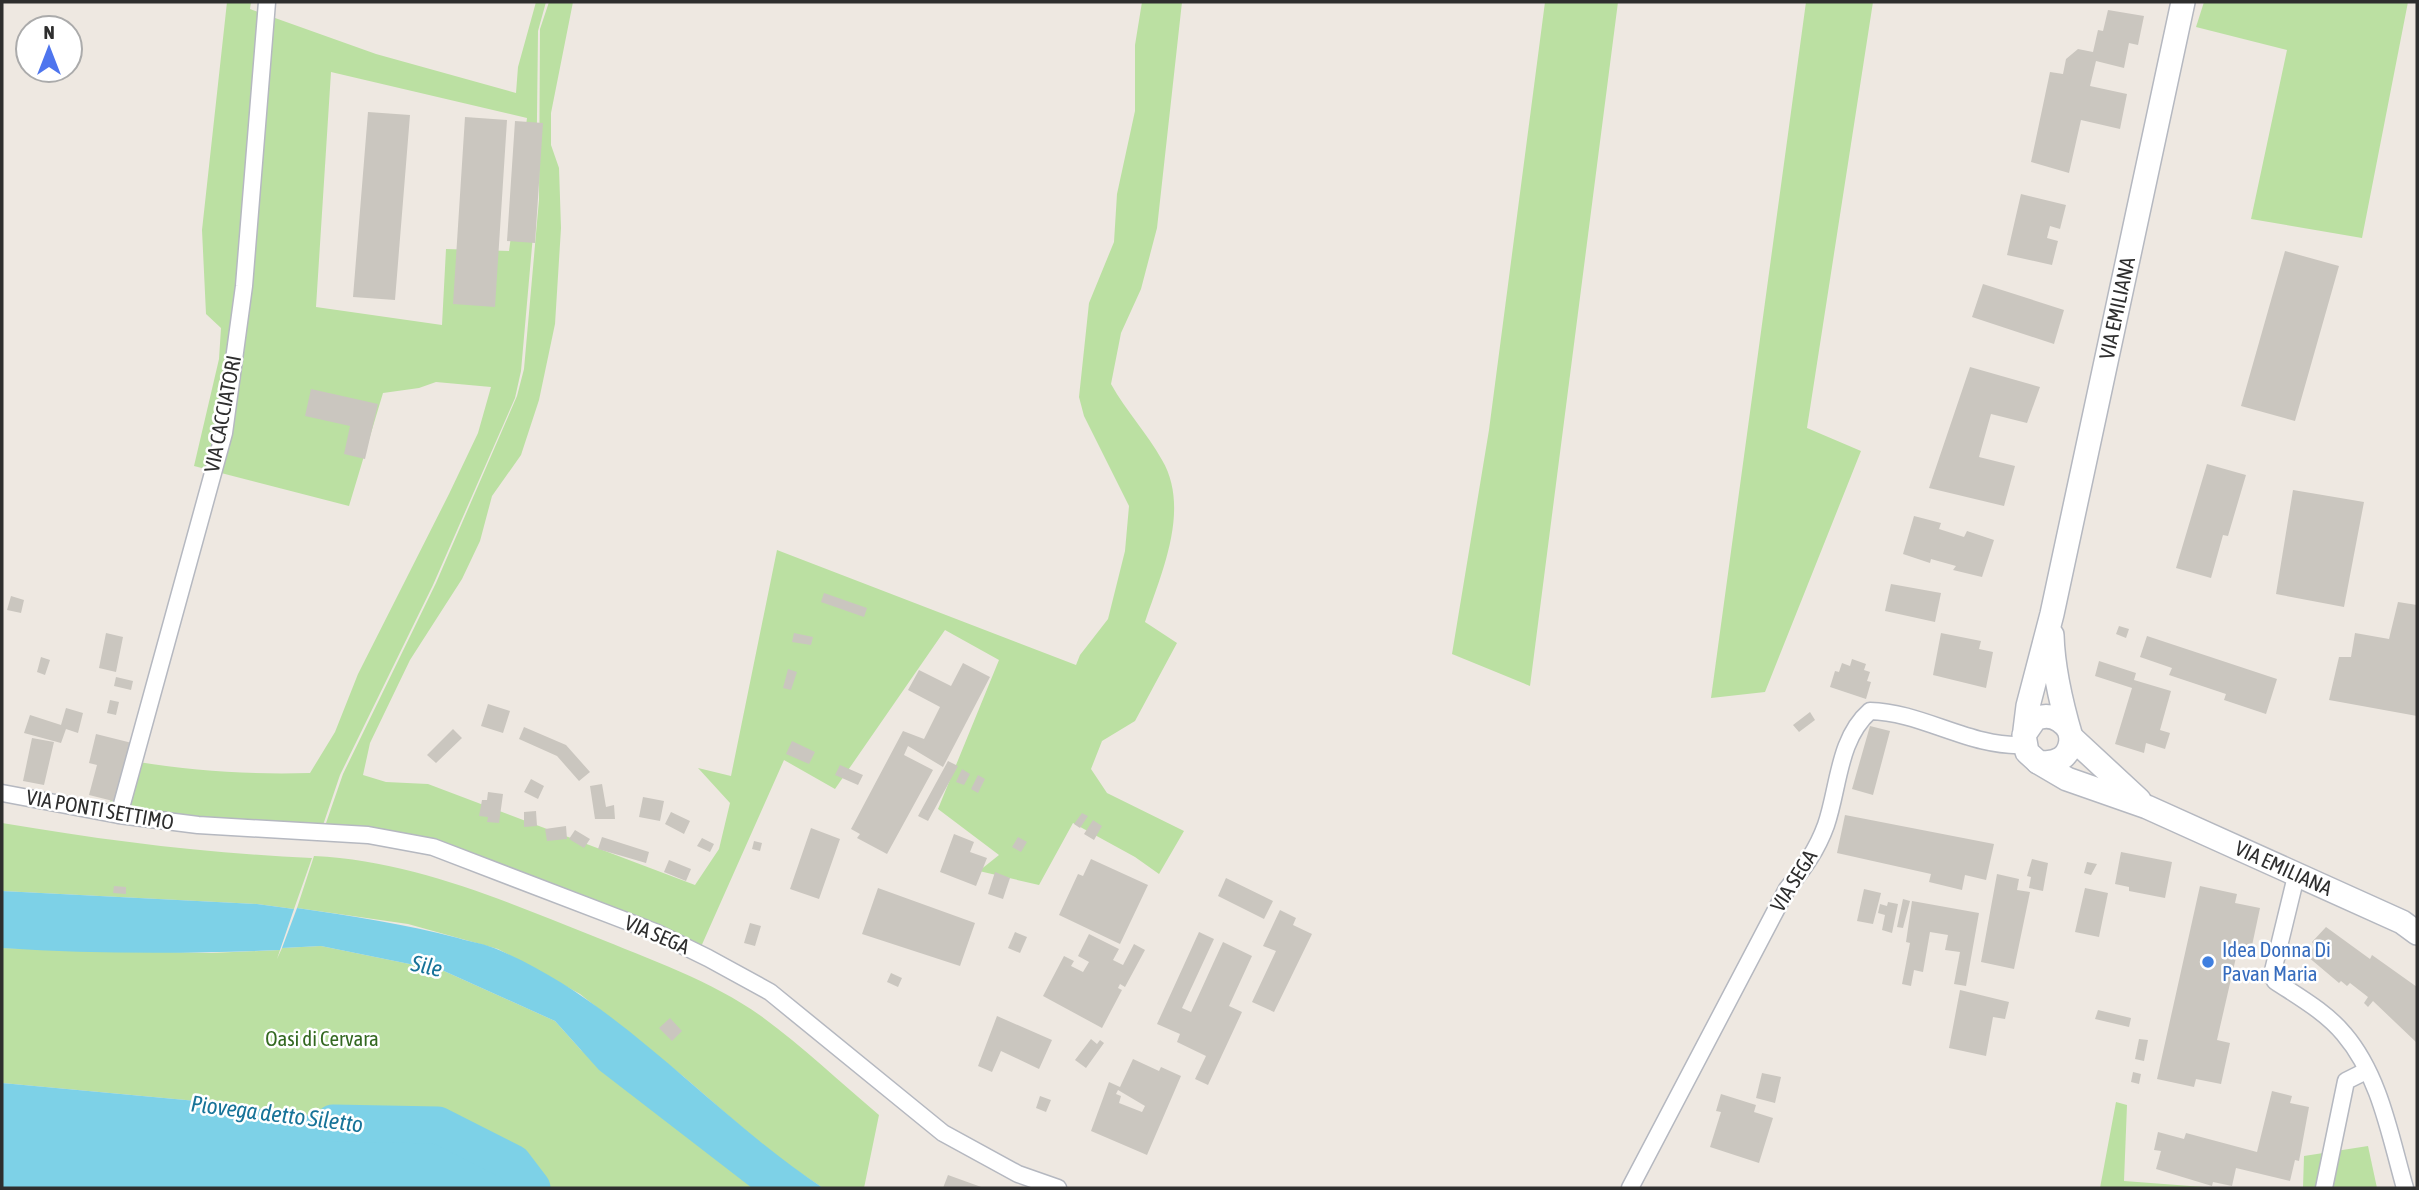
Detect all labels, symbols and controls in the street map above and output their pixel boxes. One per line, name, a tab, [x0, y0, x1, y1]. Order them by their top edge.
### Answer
north arrow	[14, 14, 84, 84]
text: N	[43, 21, 55, 43]
street label: VIA EMILIANA	[2094, 254, 2139, 361]
street label: VIA CACCIATORI	[199, 353, 245, 474]
street label: VIA PONTI SETTIMO	[25, 784, 176, 834]
street label: VIA EMILIANA	[2232, 835, 2337, 900]
street label: VIA SEGA	[1765, 845, 1822, 916]
street label: VIA SEGA	[621, 910, 694, 959]
place label: Idea Donna Di Pavan Maria	[2222, 937, 2331, 985]
water label: Sile	[408, 950, 445, 982]
marker: Idea Donna Di Pavan Maria	[2200, 954, 2216, 970]
park label: Oasi di Cervara	[265, 1026, 379, 1050]
water label: Piovega detto Siletto	[189, 1091, 365, 1137]

